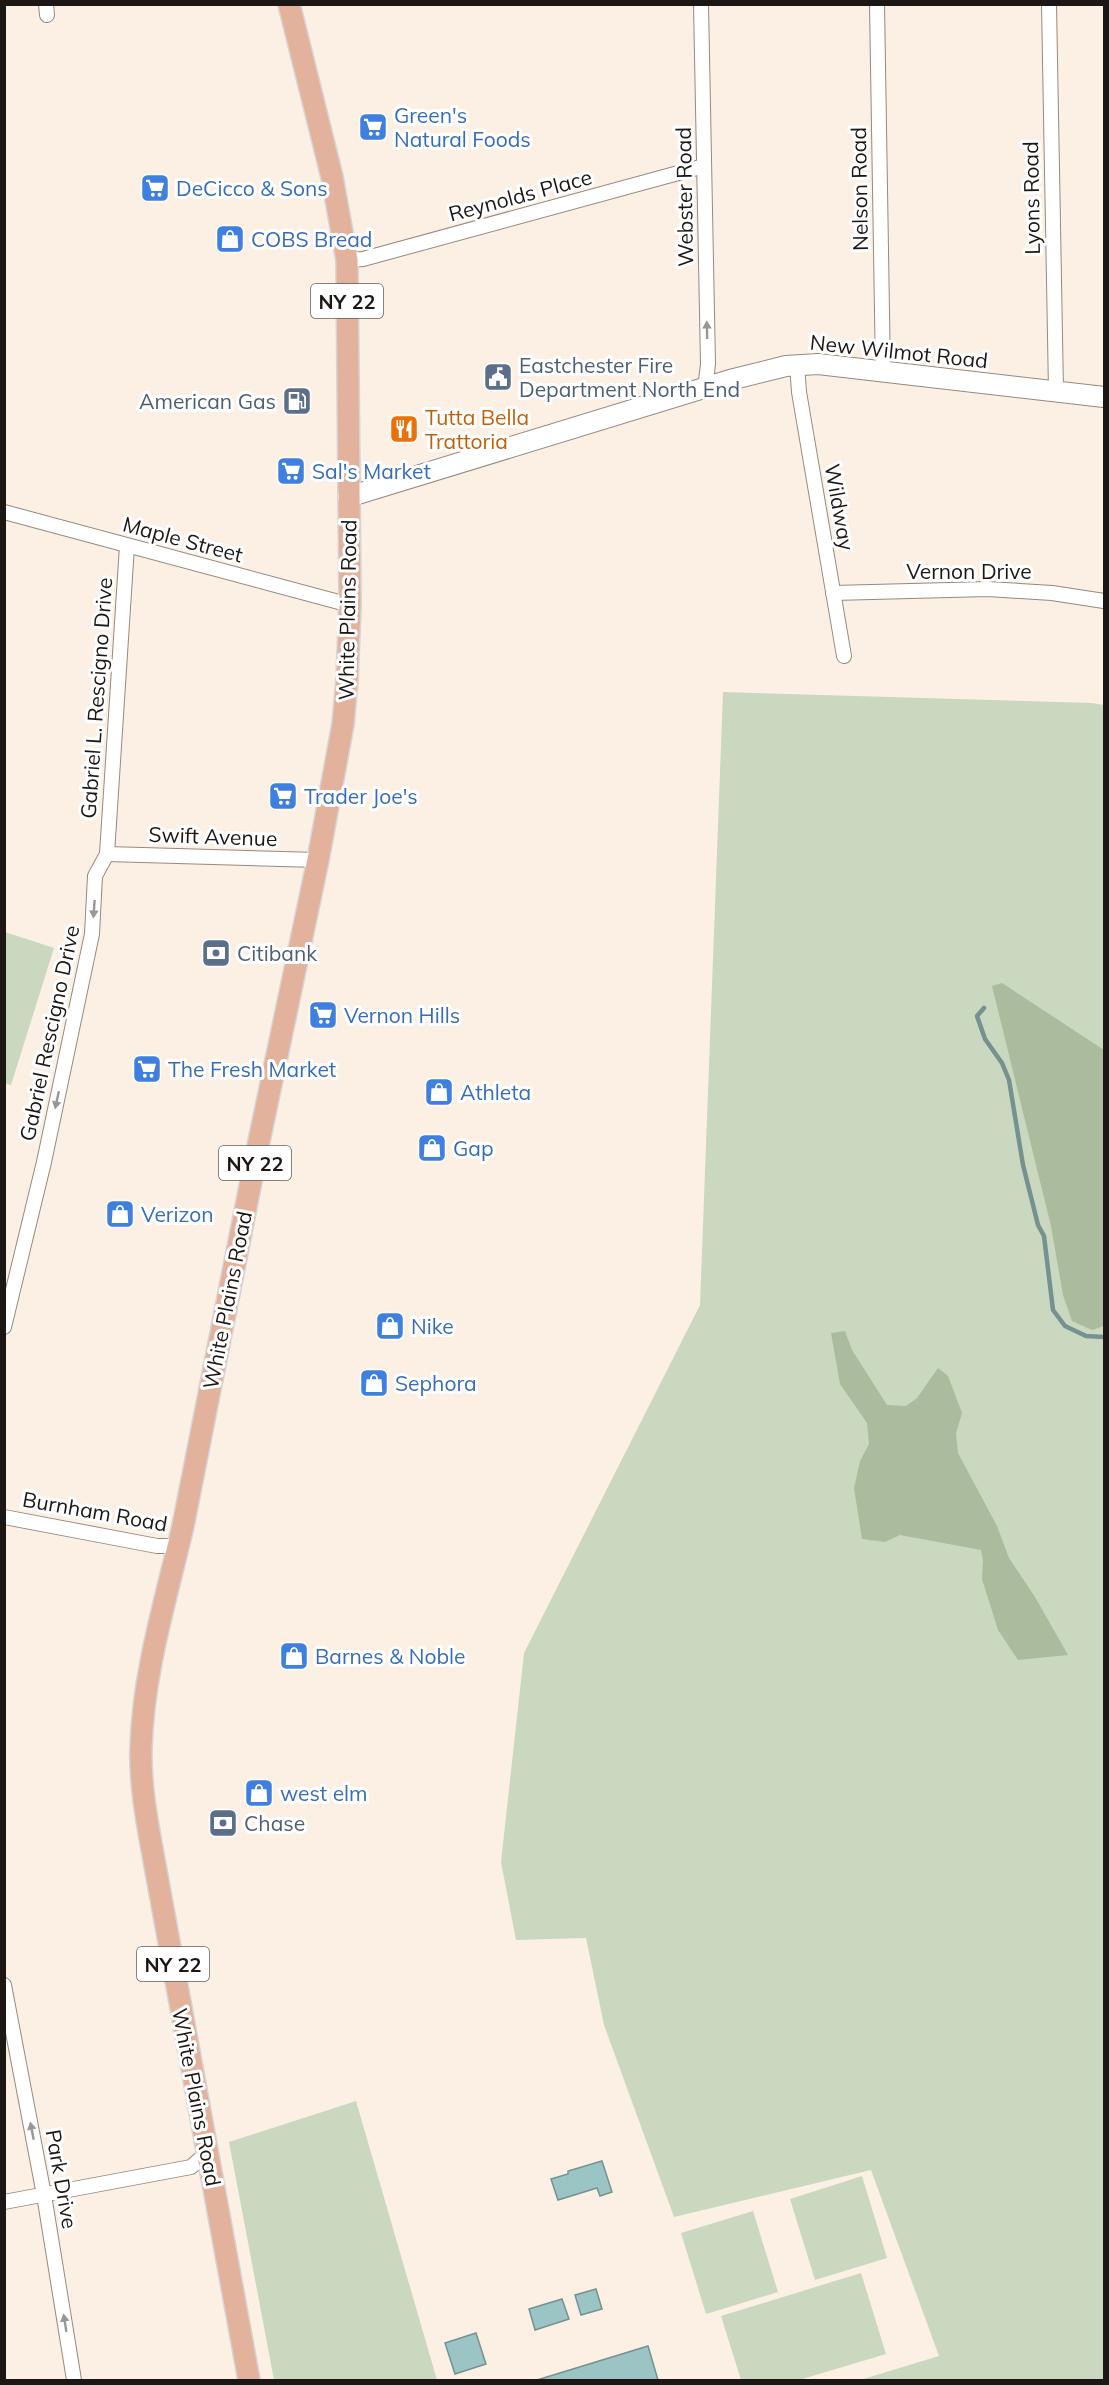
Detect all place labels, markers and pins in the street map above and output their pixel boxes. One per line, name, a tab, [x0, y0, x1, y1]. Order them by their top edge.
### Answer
place label: Green's Natural Foods	[394, 102, 531, 152]
supermarket icon: Green's Natural Foods	[357, 111, 389, 143]
supermarket icon: DeCicco & Sons	[139, 172, 171, 204]
place label: DeCicco & Sons	[176, 175, 328, 201]
shop icon: COBS Bread	[214, 223, 246, 255]
place label: COBS Bread	[251, 226, 372, 252]
place label: Eastchester Fire Department North End	[519, 352, 740, 402]
public building icon: Eastchester Fire Department North End	[482, 361, 514, 393]
fuel station icon: American Gas	[281, 385, 313, 417]
place label: American Gas	[139, 388, 276, 414]
place label: Tutta Bella Trattoria	[425, 404, 529, 454]
restaurant icon: Tutta Bella Trattoria	[388, 413, 420, 445]
supermarket icon: Sal's Market	[275, 455, 307, 487]
place label: Sal's Market	[312, 458, 431, 484]
supermarket icon: Trader Joe's	[267, 780, 299, 812]
place label: Trader Joe's	[304, 783, 418, 809]
bank icon: Citibank	[200, 937, 232, 969]
place label: Citibank	[237, 940, 317, 966]
supermarket icon: Vernon Hills	[307, 999, 339, 1031]
place label: Vernon Hills	[344, 1002, 460, 1028]
supermarket icon: The Fresh Market	[131, 1053, 163, 1085]
place label: The Fresh Market	[168, 1056, 336, 1082]
shop icon: Athleta	[423, 1076, 455, 1108]
place label: Athleta	[460, 1079, 531, 1105]
shop icon: Gap	[416, 1132, 448, 1164]
place label: Gap	[453, 1135, 494, 1161]
shop icon: Verizon	[104, 1198, 136, 1230]
place label: Verizon	[141, 1201, 213, 1227]
shop icon: Nike	[374, 1310, 406, 1342]
place label: Nike	[411, 1313, 454, 1339]
shop icon: Sephora	[358, 1367, 390, 1399]
place label: Sephora	[395, 1370, 477, 1396]
shop icon: Barnes & Noble	[278, 1640, 310, 1672]
place label: Barnes & Noble	[315, 1643, 465, 1669]
shop icon: west elm	[243, 1777, 275, 1809]
place label: west elm	[280, 1780, 368, 1806]
bank icon: Chase	[207, 1807, 239, 1839]
place label: Chase	[244, 1810, 305, 1836]

